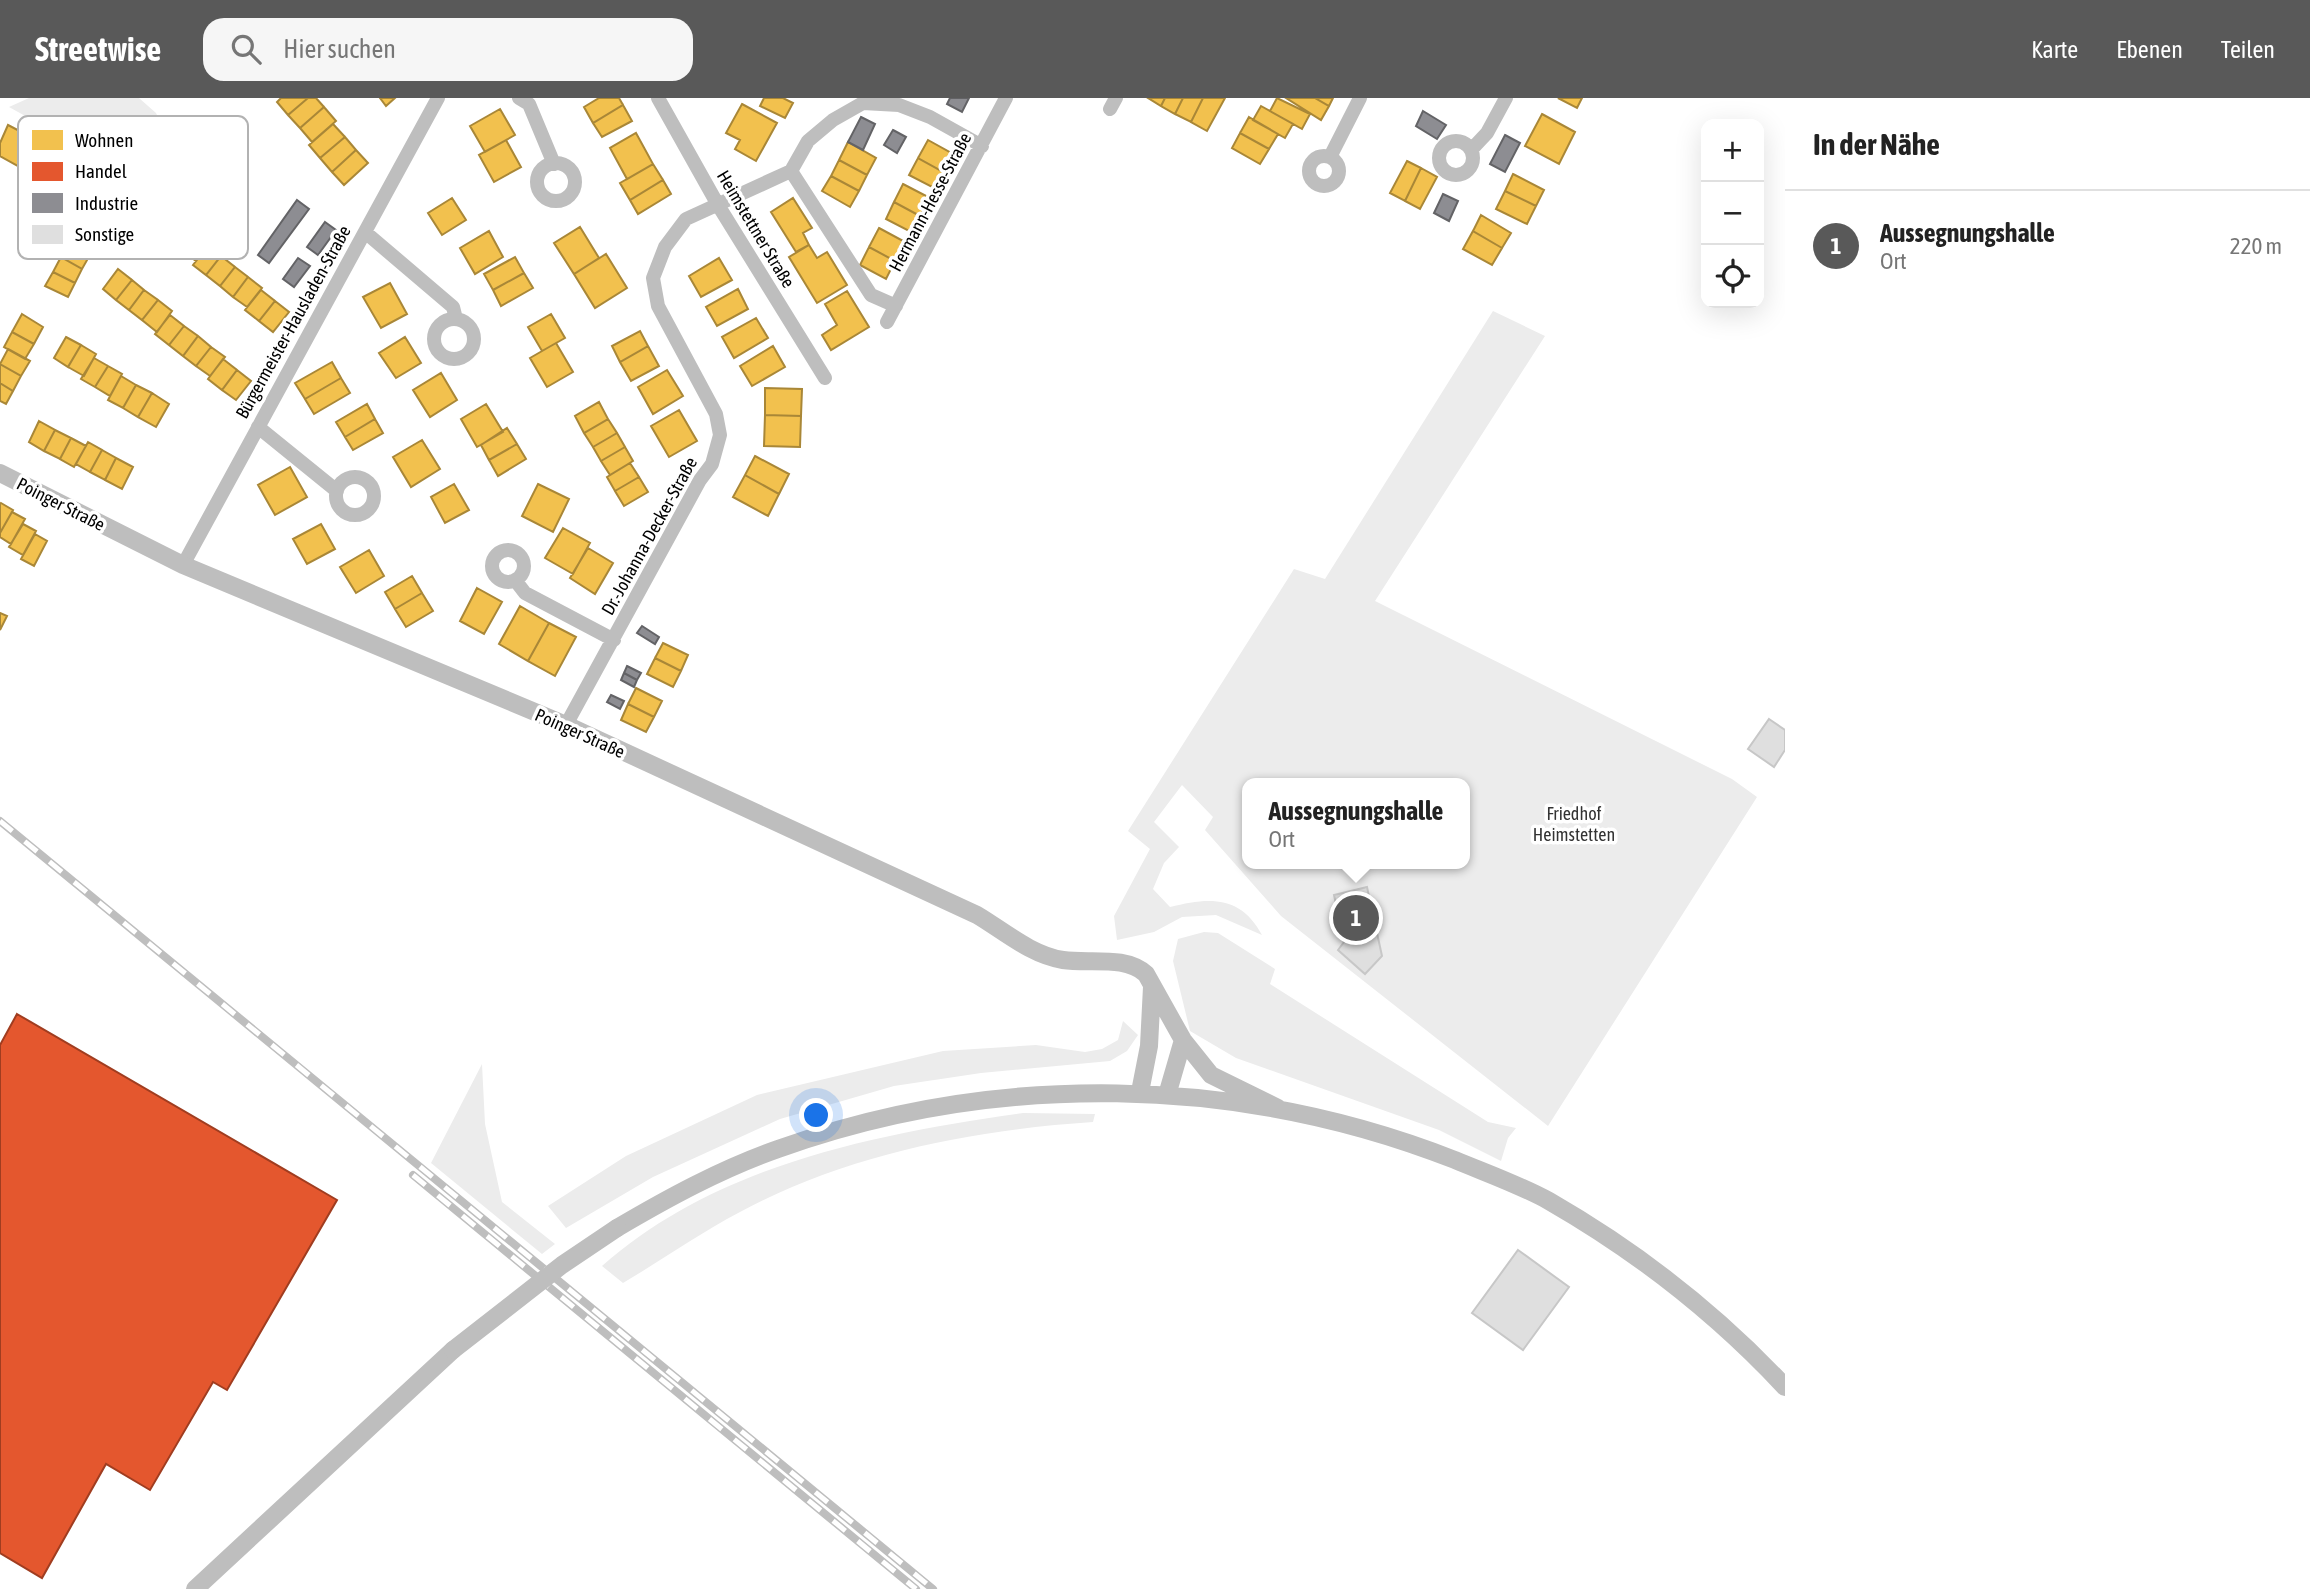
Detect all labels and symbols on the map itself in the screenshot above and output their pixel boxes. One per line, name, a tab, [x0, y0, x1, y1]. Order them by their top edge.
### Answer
legend	[18, 116, 248, 259]
text: Wohnen	[75, 129, 133, 151]
street label: Hermann-Hesse-Straße	[885, 129, 975, 275]
text: Handel	[75, 160, 127, 182]
street label: Heimstettner Straße	[713, 167, 799, 291]
text: Industrie	[75, 192, 138, 214]
street label: Bürgermeister-Hausladen-Straße	[231, 222, 355, 422]
text: Sonstige	[75, 223, 134, 245]
street label: Dr.-Johanna-Decker-Straße	[597, 453, 701, 619]
street label: Poinger Straße	[13, 473, 109, 535]
street label: Poinger Straße	[532, 704, 628, 762]
park label: Friedhof Heimstetten	[1533, 803, 1615, 845]
pin: 1	[1333, 892, 1379, 944]
your location	[799, 1098, 833, 1132]

